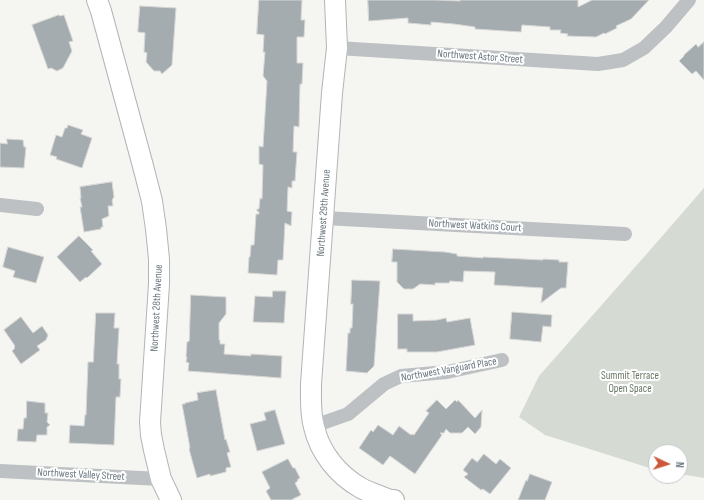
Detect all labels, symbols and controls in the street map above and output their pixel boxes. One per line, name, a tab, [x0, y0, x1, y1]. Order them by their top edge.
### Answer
street label: Northwest Astor Street	[437, 47, 523, 67]
street label: Northwest 29th Avenue	[314, 169, 334, 257]
street label: Northwest Watkins Court	[428, 217, 522, 235]
street label: Northwest 28th Avenue	[148, 264, 166, 352]
street label: Northwest Vanguard Place	[400, 355, 498, 385]
park label: Summit Terrace Open Space	[601, 369, 659, 395]
north arrow	[648, 444, 688, 484]
text: N	[673, 461, 686, 468]
street label: Northwest Valley Street	[37, 466, 125, 484]

